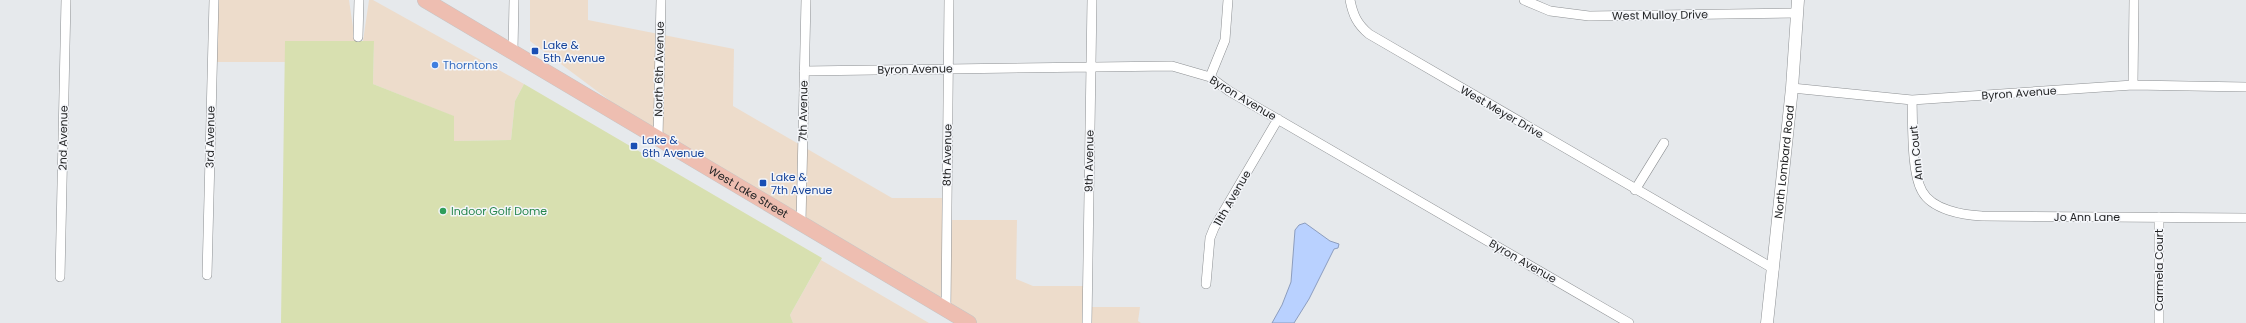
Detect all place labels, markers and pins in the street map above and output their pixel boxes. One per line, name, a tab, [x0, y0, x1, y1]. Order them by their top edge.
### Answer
place label: Lake & 5th Avenue	[543, 37, 605, 66]
marker: Lake & 5th Avenue	[530, 46, 540, 56]
place label: Thorntons	[443, 57, 498, 73]
marker: Thorntons	[430, 60, 440, 70]
place label: Lake & 6th Avenue	[642, 132, 704, 161]
marker: Lake & 6th Avenue	[629, 141, 639, 151]
place label: Lake & 7th Avenue	[771, 169, 832, 198]
marker: Lake & 7th Avenue	[758, 178, 768, 188]
place label: Indoor Golf Dome	[451, 203, 547, 219]
marker: Indoor Golf Dome	[438, 206, 448, 216]

